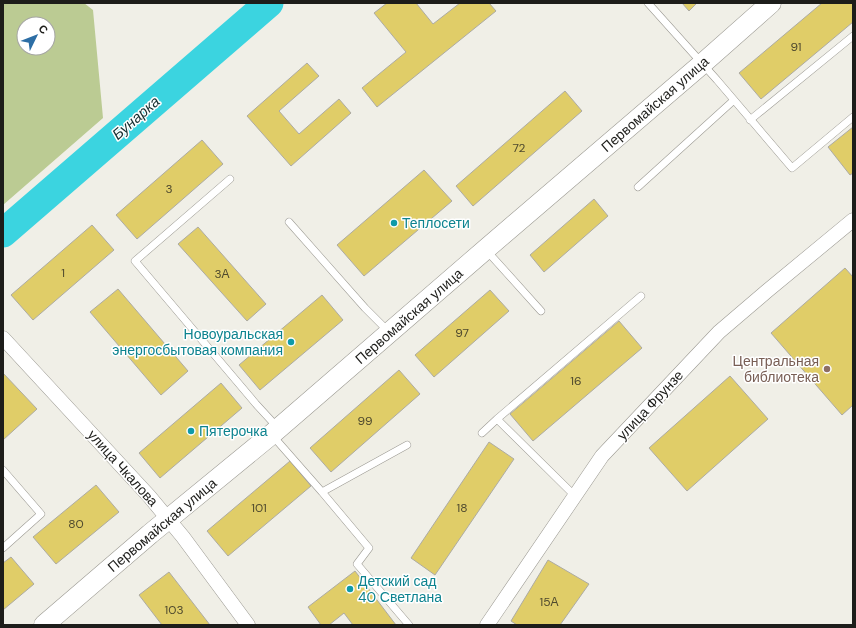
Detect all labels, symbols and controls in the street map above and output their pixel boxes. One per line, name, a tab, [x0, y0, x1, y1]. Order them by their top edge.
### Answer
north arrow	[16, 16, 56, 56]
text: С	[35, 21, 51, 37]
house number: 91	[790, 39, 802, 55]
street label: Первомайская улица	[597, 52, 713, 156]
water label: Бунарка	[108, 92, 164, 144]
house number: 72	[512, 140, 526, 156]
house number: 3	[165, 181, 173, 197]
place label: Теплосети	[402, 214, 470, 232]
marker: Теплосети	[389, 218, 399, 228]
street label: Первомайская улица	[351, 264, 467, 368]
house number: 1	[61, 265, 65, 281]
house number: 3А	[214, 266, 230, 282]
place label: Новоуральская энергосбытовая компания	[112, 325, 283, 359]
house number: 97	[455, 325, 469, 341]
marker: Новоуральская энергосбытовая компания	[286, 337, 296, 347]
place label: Центральная библиотека	[733, 352, 819, 386]
marker: Центральная библиотека	[822, 364, 832, 374]
street label: улица Фрунзе	[613, 366, 687, 444]
house number: 16	[570, 373, 582, 389]
house number: 99	[357, 413, 373, 429]
place label: Пятерочка	[199, 422, 268, 440]
street label: улица Чкалова	[84, 426, 162, 510]
marker: Пятерочка	[186, 426, 196, 436]
street label: Первомайская улица	[104, 474, 220, 576]
house number: 101	[251, 500, 267, 516]
house number: 18	[456, 500, 468, 516]
house number: 80	[68, 516, 84, 532]
place label: Детский сад 40 Светлана	[358, 572, 442, 606]
marker: Детский сад 40 Светлана	[345, 584, 355, 594]
house number: 15А	[539, 594, 559, 610]
house number: 103	[164, 602, 184, 618]

